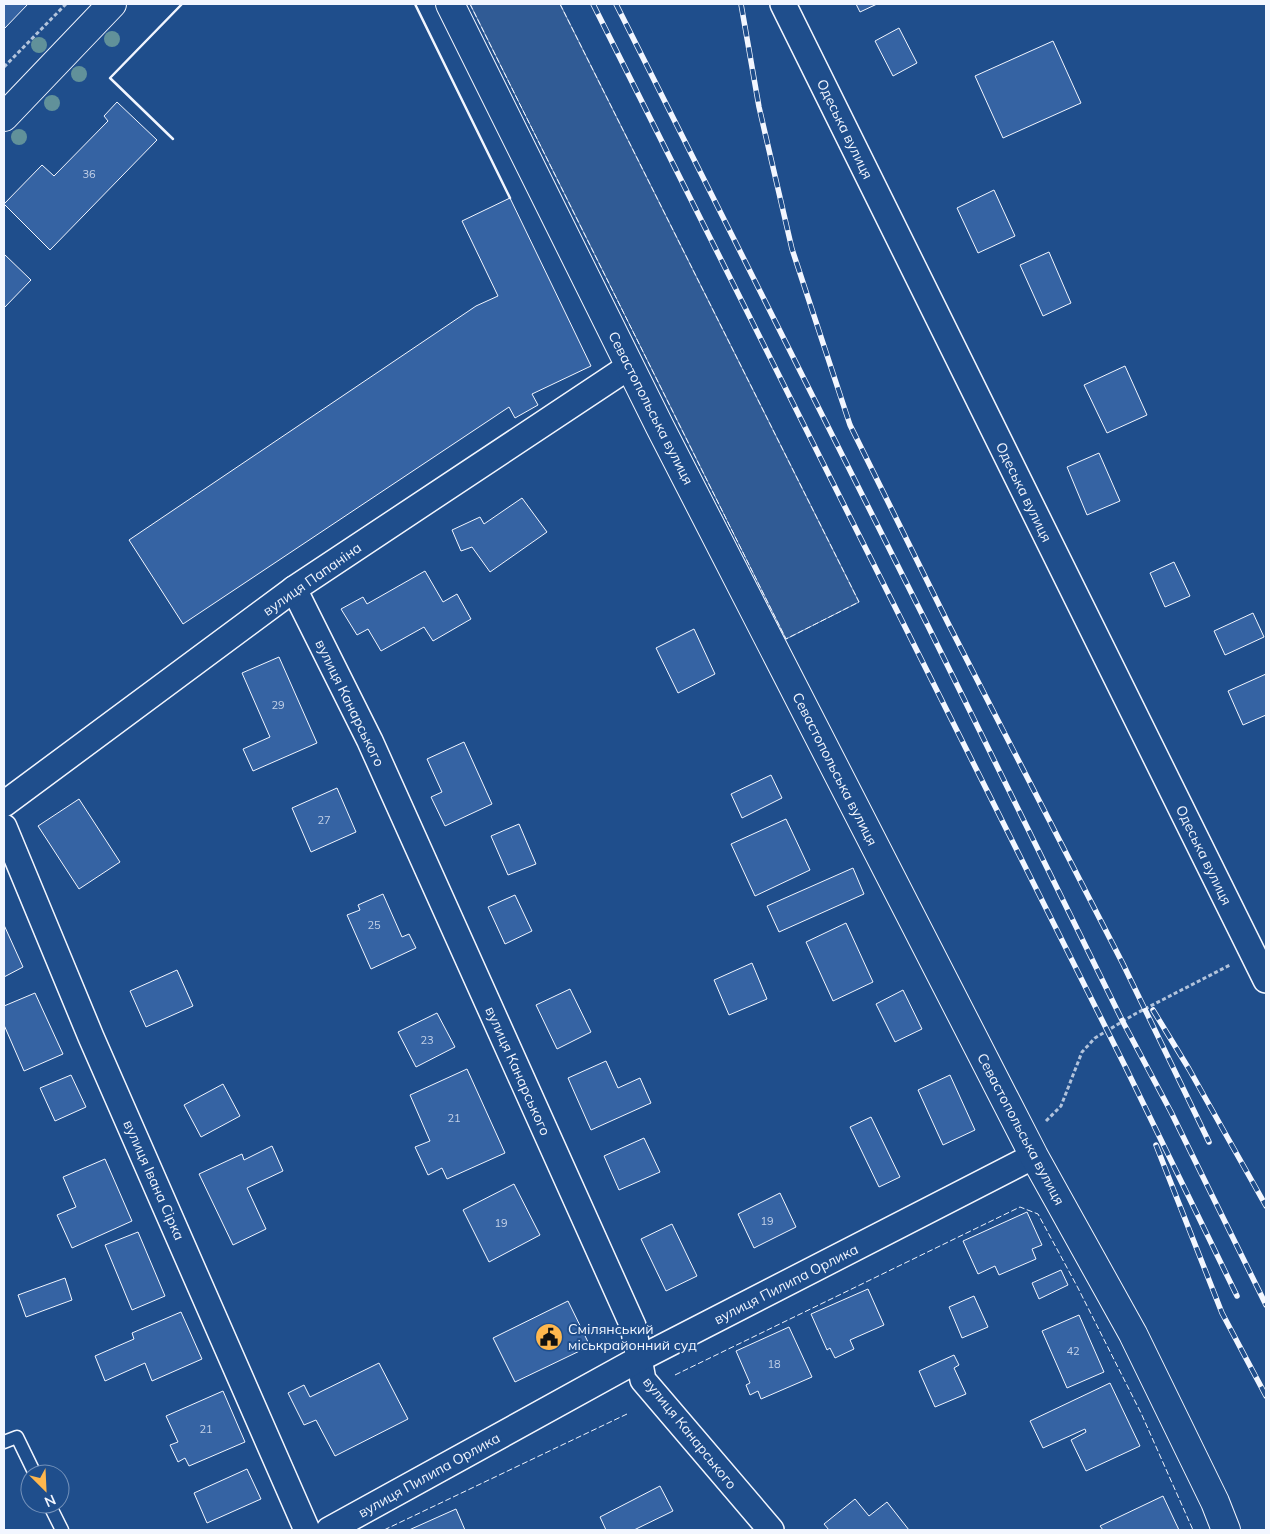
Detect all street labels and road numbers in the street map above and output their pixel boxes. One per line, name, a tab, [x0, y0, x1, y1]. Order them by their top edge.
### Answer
street label: Одеська вулиця	[813, 76, 877, 182]
street label: Севастопольська вулиця	[604, 328, 698, 488]
street label: Одеська вулиця	[992, 439, 1056, 545]
street label: вулиця Папаніна	[259, 538, 365, 620]
street label: вулиця Канарського	[311, 636, 389, 770]
street label: Севастопольська вулиця	[788, 689, 882, 849]
street label: Одеська вулиця	[1172, 802, 1236, 908]
street label: вулиця Канарського	[481, 1004, 555, 1138]
street label: Севастопольська вулиця	[973, 1050, 1069, 1208]
street label: вулиця Івана Сірка	[119, 1117, 189, 1243]
street label: вулиця Пилипа Орлика	[711, 1240, 861, 1328]
street label: вулиця Канарського	[639, 1373, 741, 1493]
street label: вулиця Пилипа Орлика	[355, 1428, 503, 1522]

